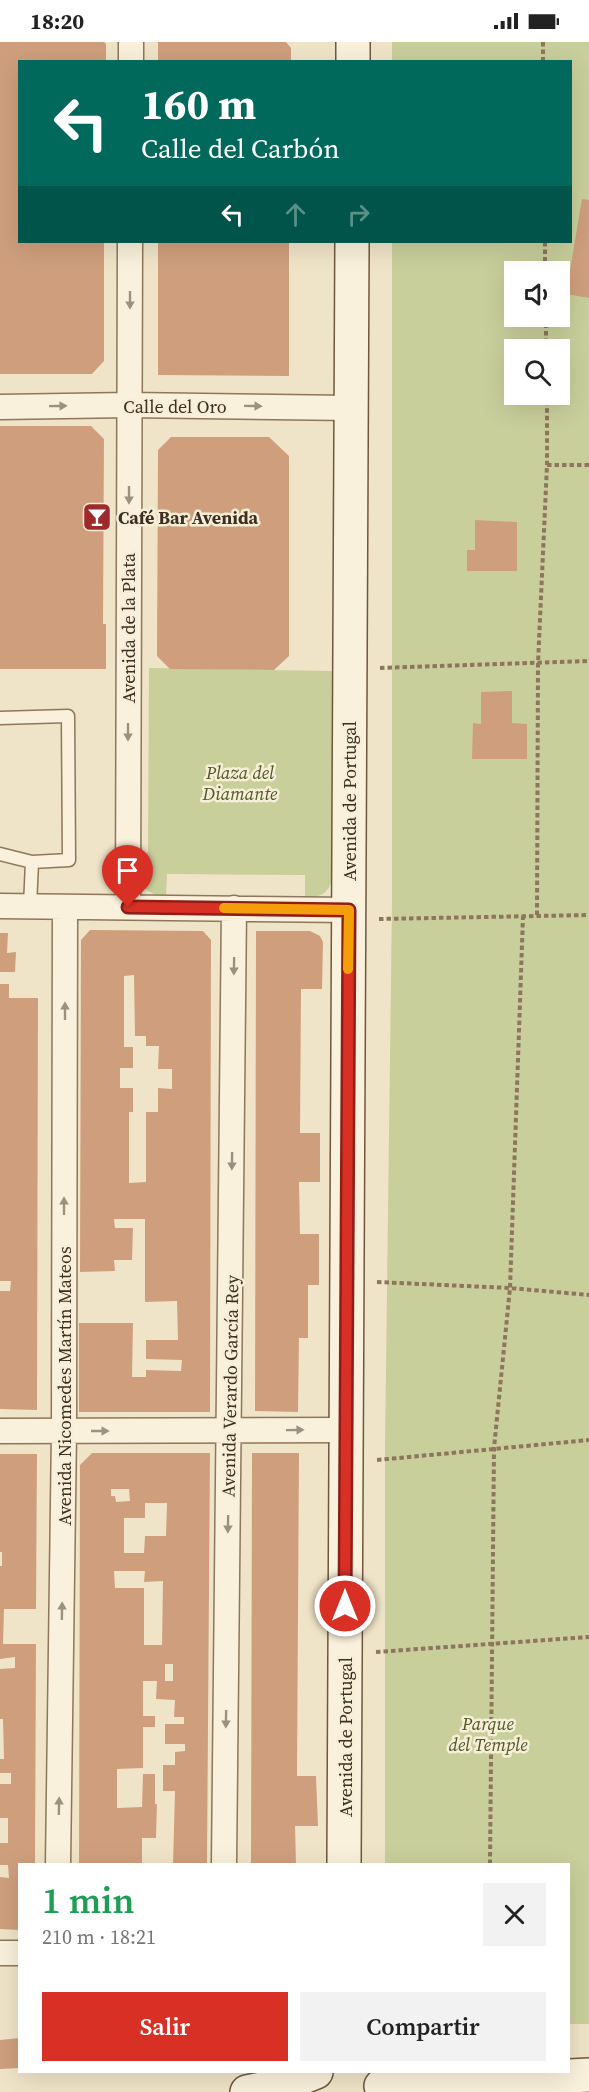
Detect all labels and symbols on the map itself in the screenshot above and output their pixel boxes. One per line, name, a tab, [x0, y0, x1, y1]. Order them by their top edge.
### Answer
one-way arrow	[125, 290, 135, 309]
street label: Calle del Oro	[123, 394, 227, 419]
one-way arrow	[49, 402, 68, 411]
one-way arrow	[244, 402, 263, 411]
one-way arrow	[124, 485, 134, 504]
bar icon: Café Bar Avenida	[81, 501, 113, 533]
place label: Café Bar Avenida	[118, 505, 258, 530]
street label: Avenida de la Plata	[116, 552, 141, 703]
street label: Avenida de Portugal	[337, 721, 362, 881]
one-way arrow	[123, 722, 133, 741]
park label: Plaza del Diamante	[202, 760, 278, 806]
pin	[102, 845, 153, 907]
one-way arrow	[229, 957, 239, 976]
one-way arrow	[60, 1002, 70, 1021]
one-way arrow	[227, 1152, 237, 1171]
one-way arrow	[59, 1197, 69, 1216]
street label: Avenida Nicomedes Martín Mateos	[52, 1246, 77, 1526]
street label: Avenida Verardo García Rey	[216, 1274, 244, 1497]
one-way arrow	[286, 1425, 305, 1435]
one-way arrow	[91, 1426, 110, 1436]
one-way arrow	[223, 1515, 233, 1534]
position arrow	[313, 1574, 377, 1638]
one-way arrow	[57, 1602, 67, 1621]
street label: Avenida de Portugal	[333, 1657, 358, 1817]
one-way arrow	[221, 1710, 231, 1729]
park label: Parque del Temple	[449, 1711, 528, 1757]
one-way arrow	[54, 1797, 64, 1816]

